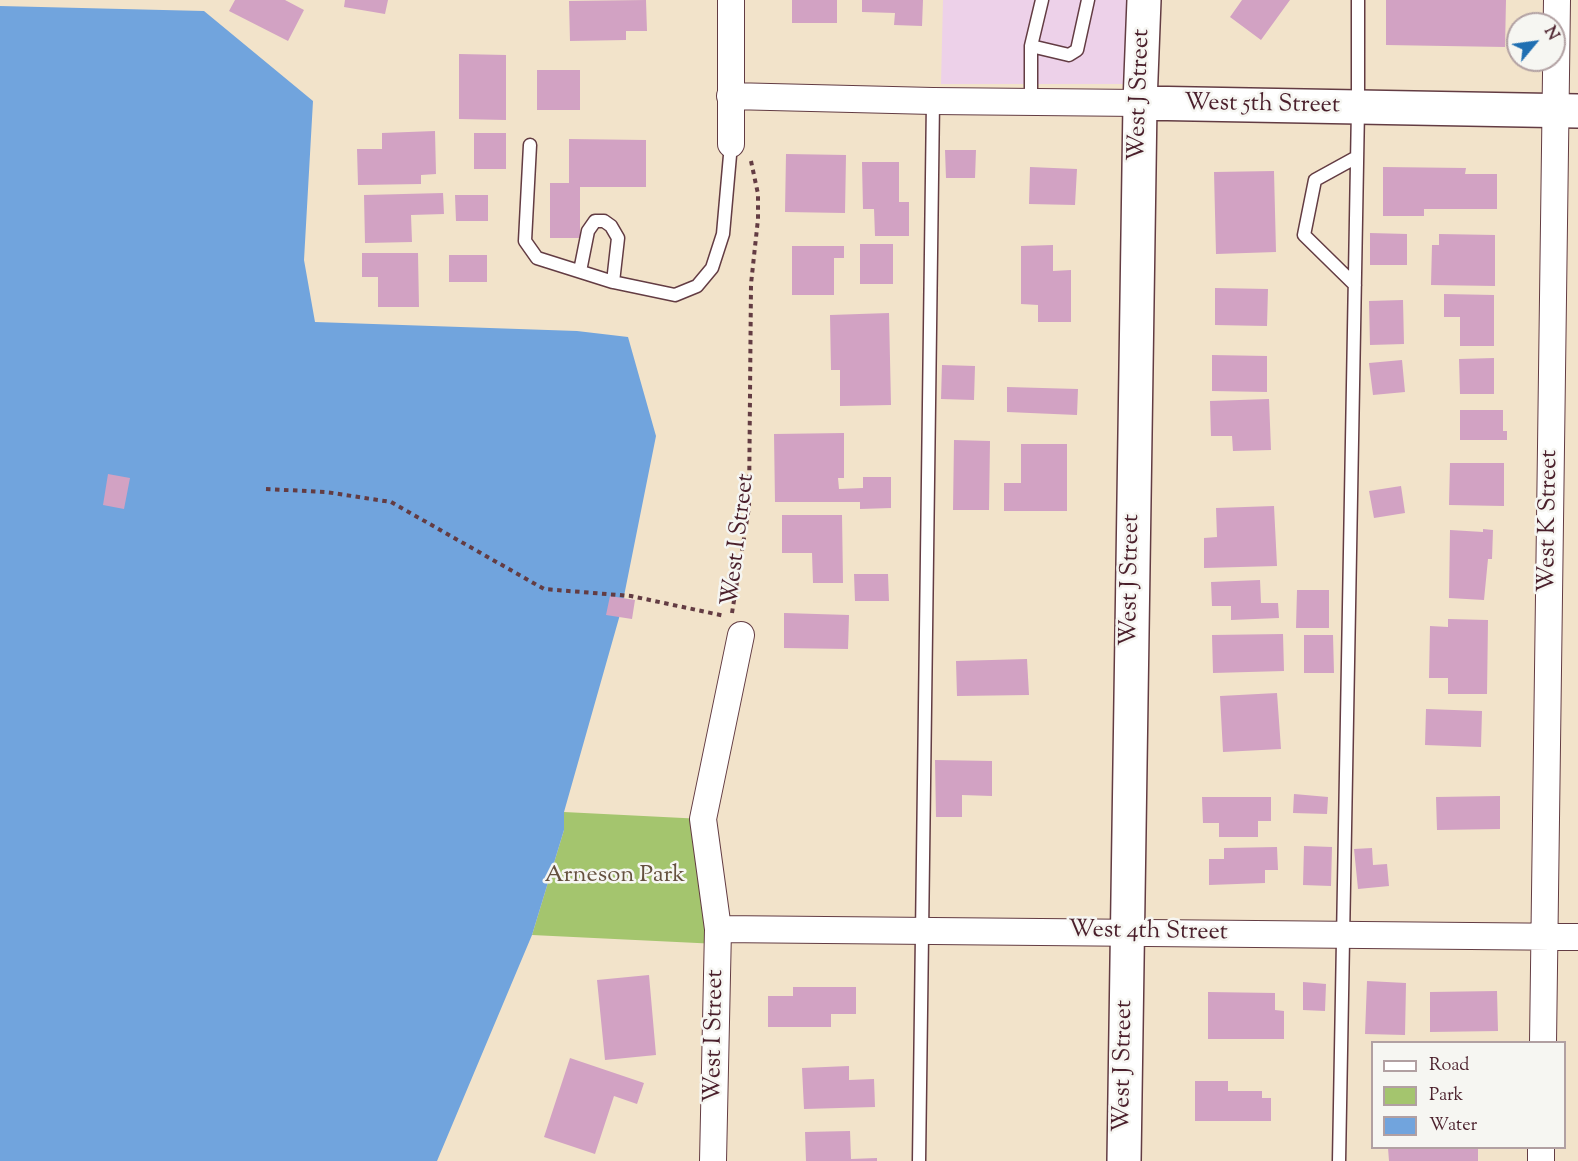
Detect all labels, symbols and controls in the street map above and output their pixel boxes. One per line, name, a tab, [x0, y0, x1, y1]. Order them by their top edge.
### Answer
north arrow	[1506, 12, 1566, 72]
text: N	[1537, 23, 1564, 45]
street label: West J Street	[1124, 28, 1158, 162]
street label: West 5th Street	[1184, 90, 1340, 122]
street label: West K Street	[1534, 449, 1566, 593]
street label: West I Street	[718, 472, 762, 608]
street label: West J Street	[1116, 514, 1148, 646]
park label: Arneson Park	[545, 863, 685, 891]
street label: West 4th Street	[1068, 917, 1228, 949]
street label: West I Street	[700, 969, 732, 1103]
street label: West J Street	[1109, 1000, 1141, 1132]
legend	[1371, 1041, 1566, 1149]
text: Road	[1429, 1053, 1469, 1079]
text: Park	[1429, 1083, 1463, 1109]
text: Water	[1429, 1113, 1477, 1139]

